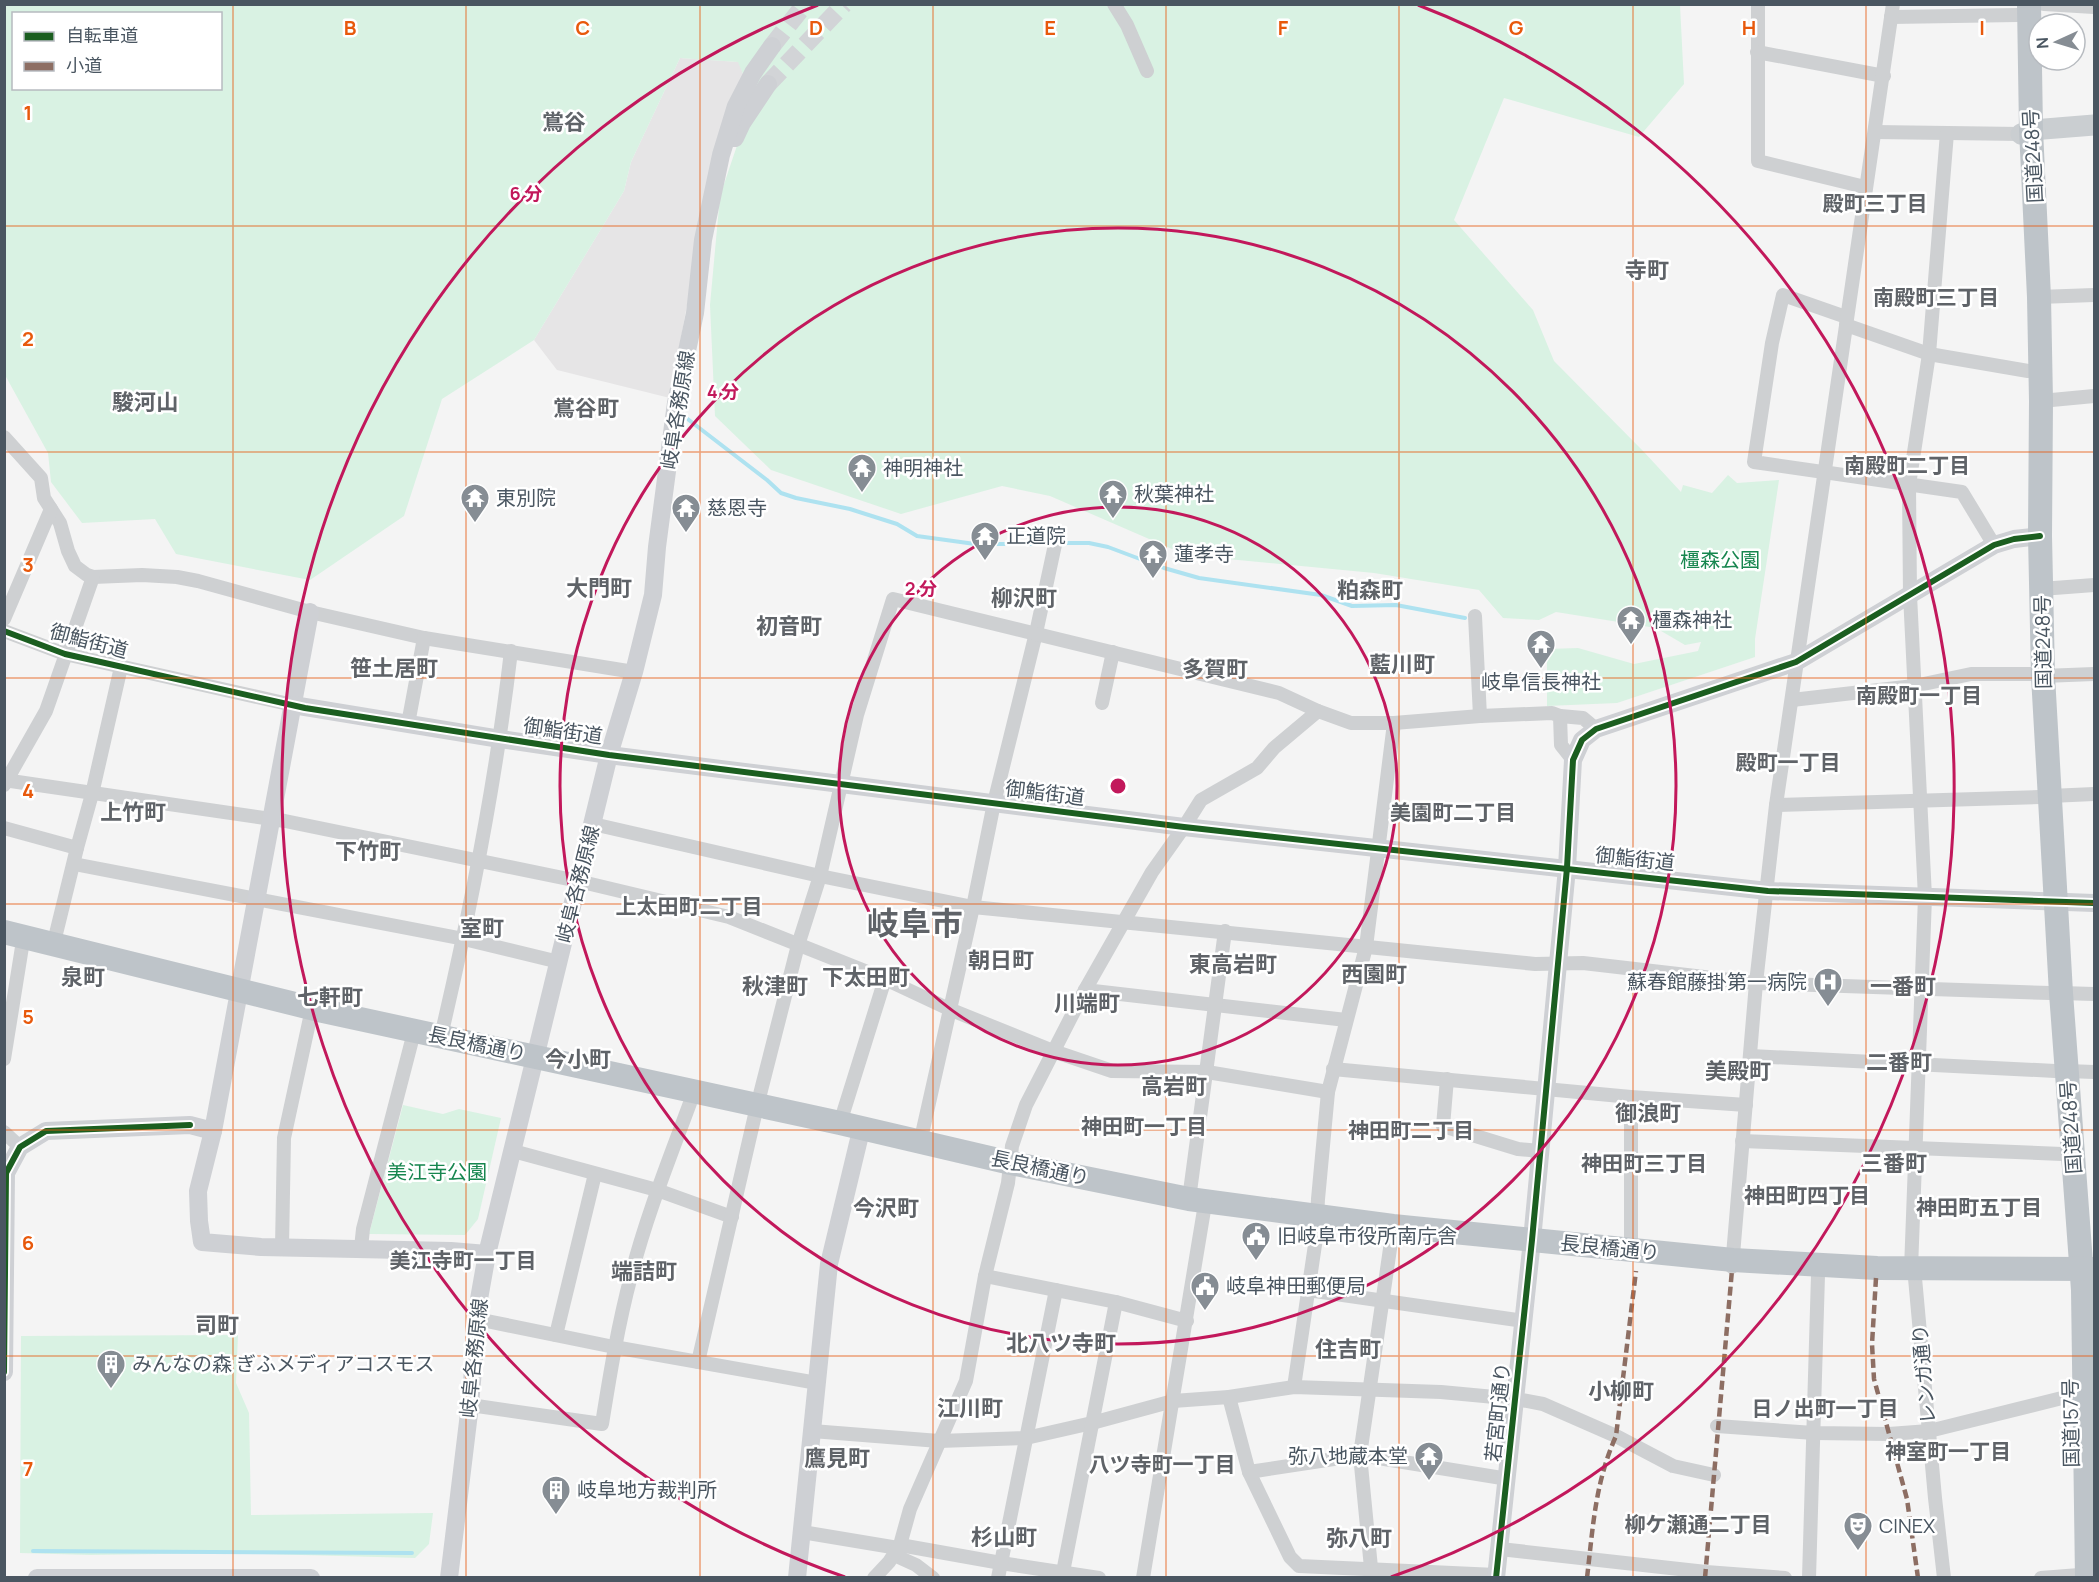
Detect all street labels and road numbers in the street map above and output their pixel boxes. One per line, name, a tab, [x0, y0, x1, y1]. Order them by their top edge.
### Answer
street label: 国道248号	[2017, 108, 2048, 204]
street label: 岐阜各務原線	[655, 349, 700, 471]
street label: 国道248号	[2028, 595, 2057, 689]
street label: 御鮨街道	[47, 617, 131, 664]
street label: 御鮨街道	[522, 712, 605, 749]
street label: 御鮨街道	[1004, 774, 1086, 811]
street label: 岐阜各務原線	[550, 822, 605, 945]
street label: 御鮨街道	[1594, 841, 1676, 876]
street label: 長良橋通り	[425, 1020, 529, 1067]
street label: 国道248号	[2054, 1079, 2087, 1175]
street label: 長良橋通り	[988, 1144, 1092, 1191]
street label: 長良橋通り	[1559, 1229, 1661, 1266]
street label: 岐阜各務原線	[454, 1297, 493, 1419]
street label: レンガ通り	[1906, 1323, 1941, 1425]
street label: 若宮町通り	[1479, 1361, 1516, 1463]
street label: 国道157号	[2056, 1378, 2085, 1468]

